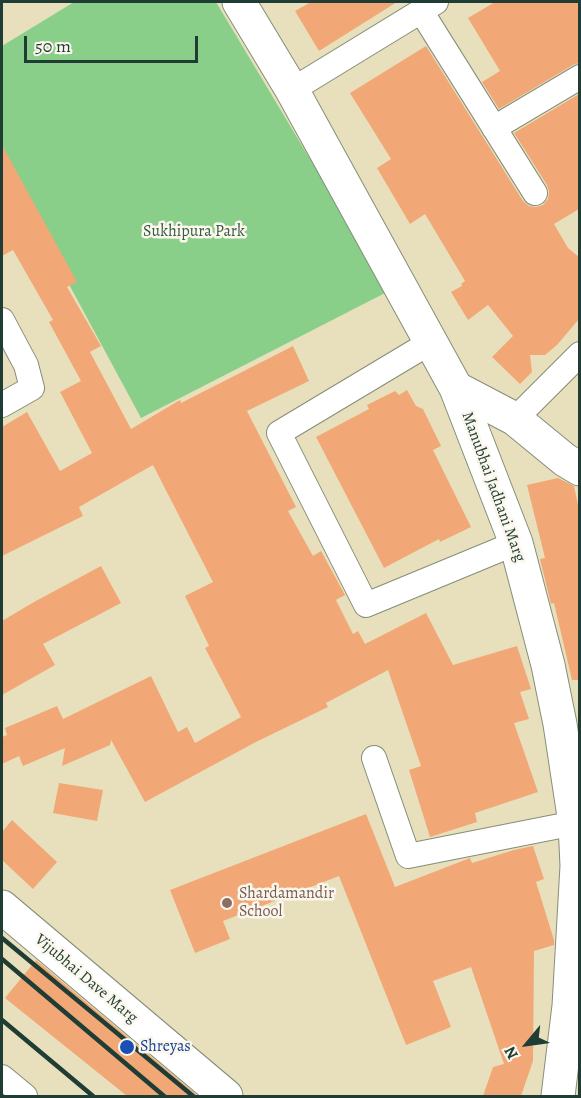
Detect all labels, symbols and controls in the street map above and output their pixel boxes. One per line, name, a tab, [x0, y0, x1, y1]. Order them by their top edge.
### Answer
scale bar	[27, 24, 201, 62]
text: 50 m	[35, 34, 71, 58]
park label: Sukhipura Park	[143, 222, 245, 242]
street label: Manubhai Jadhani Marg	[457, 409, 529, 565]
place label: Shardamandir School	[239, 884, 334, 922]
marker: Shardamandir School	[220, 896, 234, 910]
street label: Vijubhai Dave Marg	[31, 930, 141, 1028]
north arrow	[497, 1014, 557, 1074]
place label: Shreyas	[140, 1037, 191, 1057]
marker: Shreyas	[118, 1038, 136, 1056]
text: N	[499, 1042, 524, 1063]

